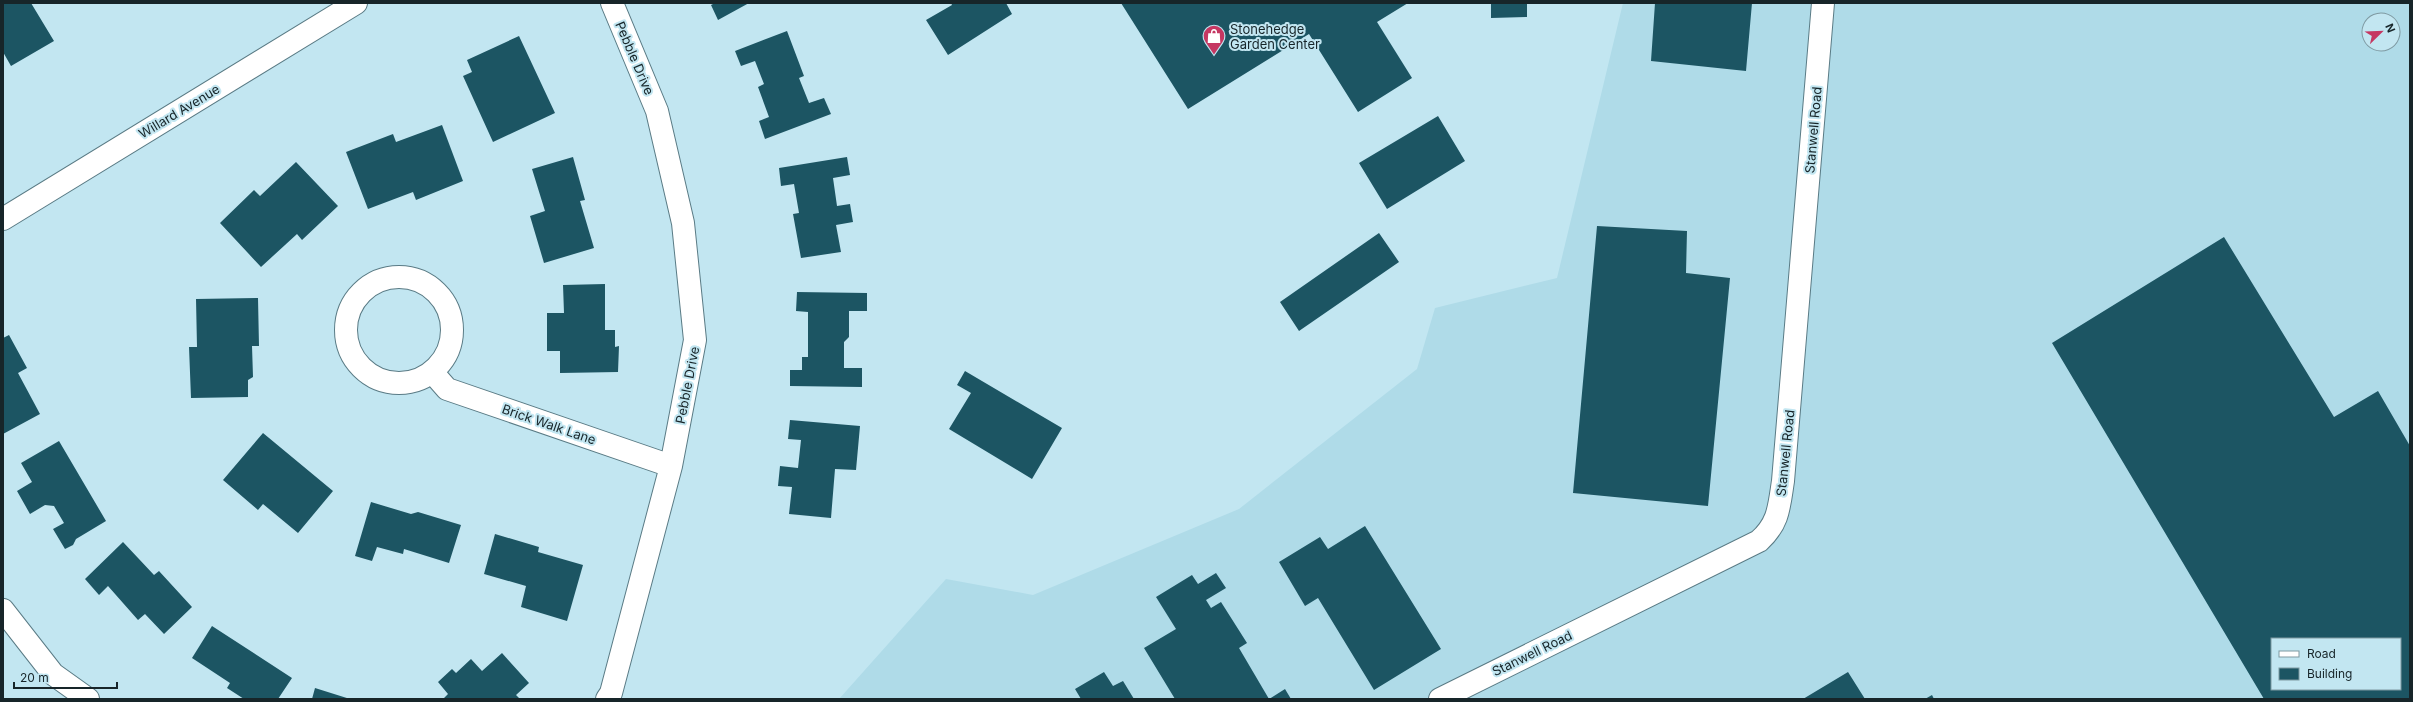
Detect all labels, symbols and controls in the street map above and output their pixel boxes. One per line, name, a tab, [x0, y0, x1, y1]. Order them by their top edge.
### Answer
north arrow	[2361, 12, 2401, 52]
street label: Pebble Drive	[612, 19, 658, 97]
place label: Stonehedge Garden Center	[1230, 21, 1320, 52]
text: N	[2382, 21, 2398, 35]
shop icon: Stonehedge Garden Center	[1201, 23, 1227, 56]
street label: Willard Avenue	[136, 81, 222, 141]
street label: Stanwell Road	[1801, 86, 1825, 174]
street label: Pebble Drive	[672, 345, 702, 425]
street label: Brick Walk Lane	[500, 400, 598, 448]
street label: Stanwell Road	[1773, 409, 1797, 497]
street label: Stanwell Road	[1489, 627, 1575, 679]
legend	[2271, 638, 2401, 690]
text: Road	[2307, 646, 2336, 661]
scale bar	[14, 664, 117, 690]
text: Building	[2307, 666, 2352, 681]
text: 20 m	[20, 670, 49, 685]

